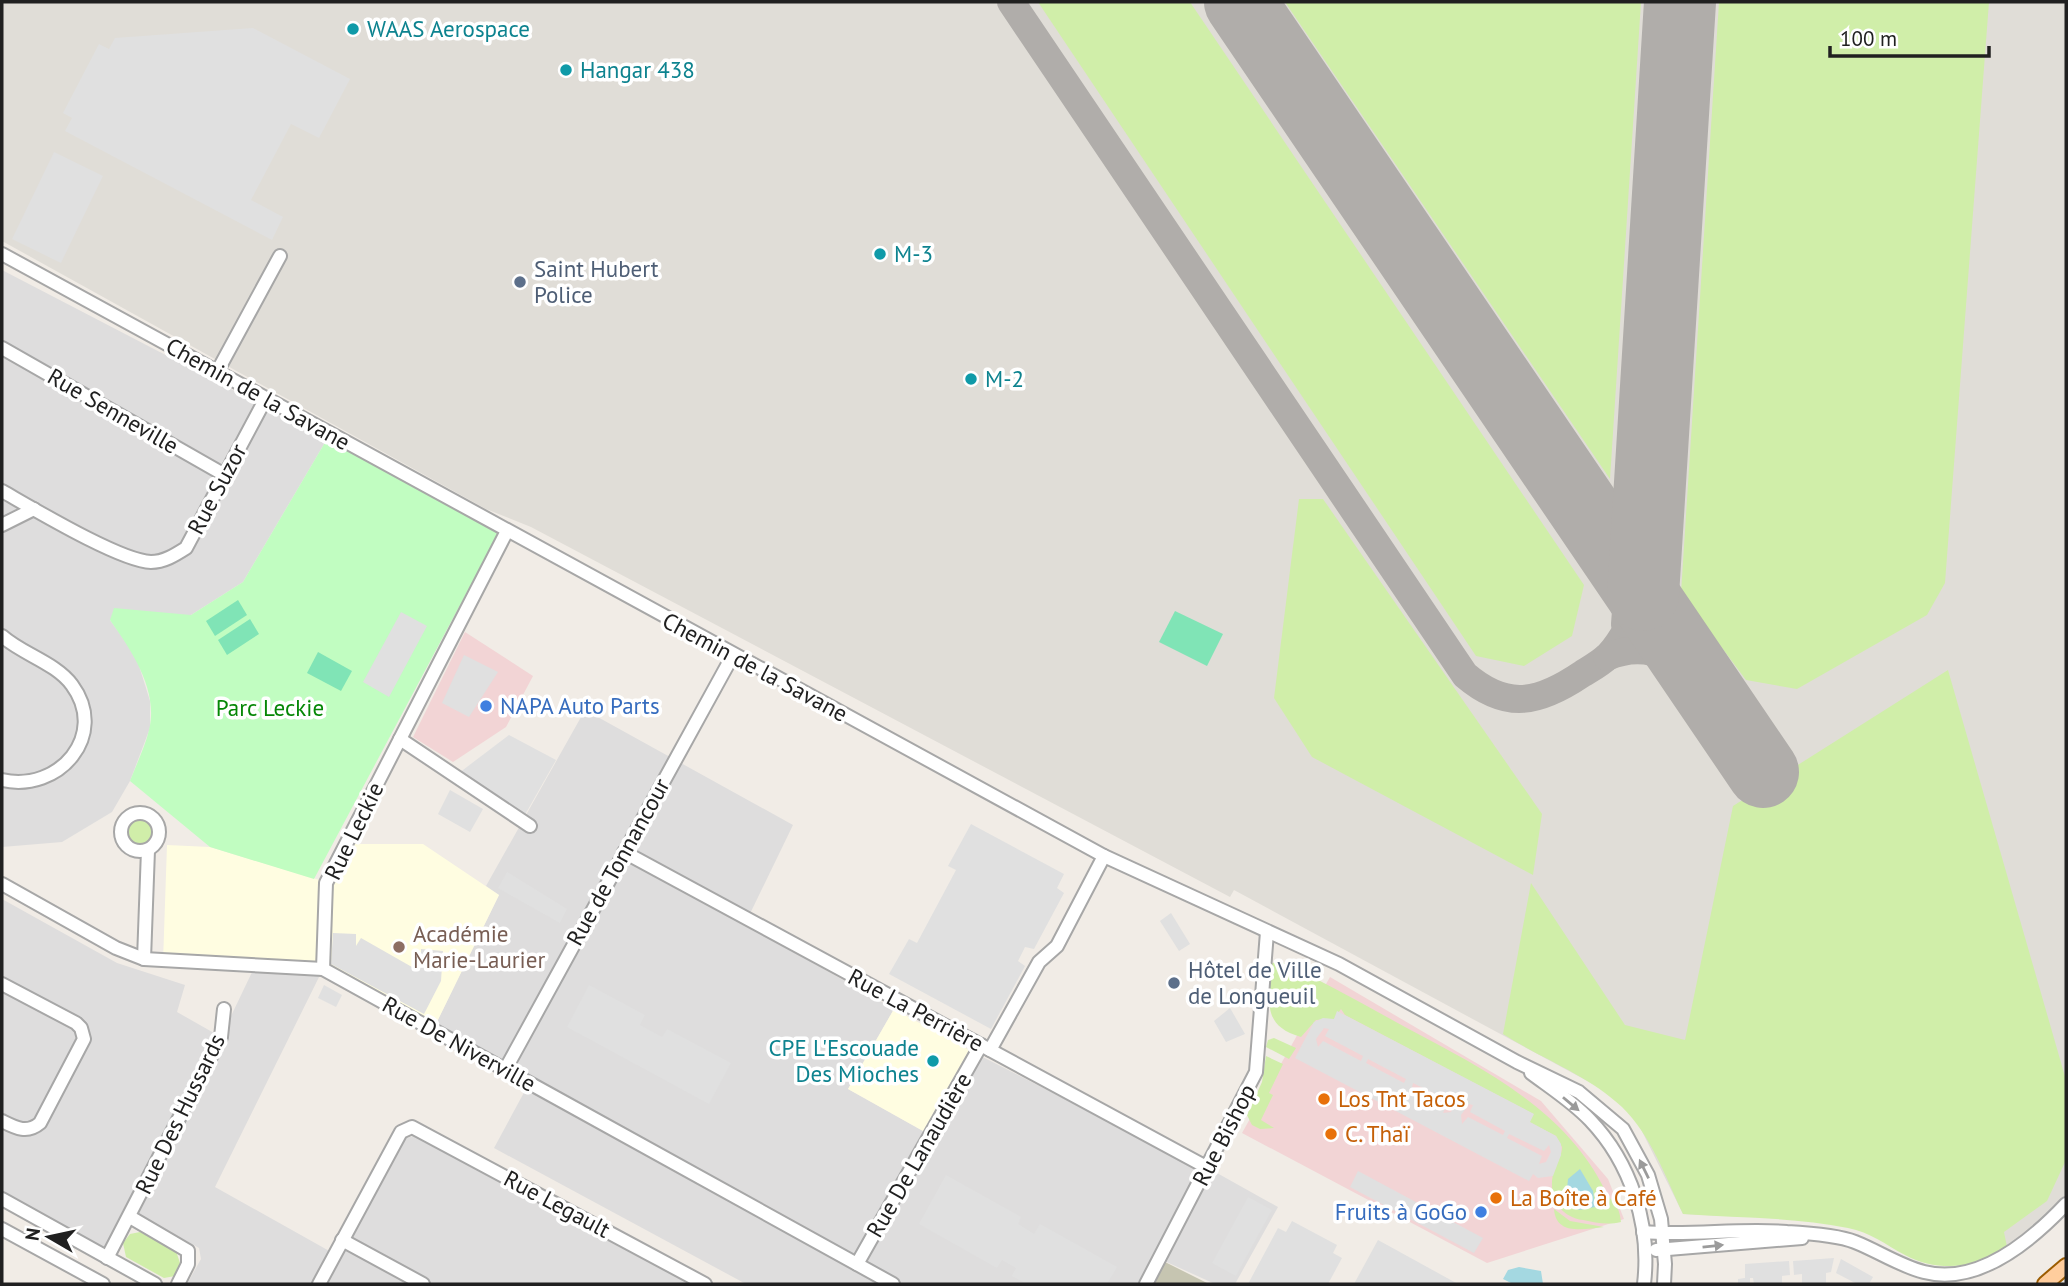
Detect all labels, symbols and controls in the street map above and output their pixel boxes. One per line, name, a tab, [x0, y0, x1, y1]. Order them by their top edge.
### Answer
place label: WAAS Aerospace	[367, 14, 530, 43]
scale bar	[1830, 14, 1989, 58]
marker: WAAS Aerospace	[345, 21, 361, 37]
text: 100 m	[1840, 25, 1897, 52]
place label: Hangar 438	[580, 55, 695, 84]
marker: Hangar 438	[558, 62, 574, 78]
place label: M-3	[894, 239, 933, 268]
marker: M-3	[872, 246, 888, 262]
place label: Saint Hubert Police	[534, 254, 659, 309]
marker: Saint Hubert Police	[512, 274, 528, 290]
street label: Chemin de la Savane	[161, 331, 355, 456]
street label: Rue Senneville	[43, 361, 184, 460]
place label: M-2	[985, 364, 1024, 393]
marker: M-2	[963, 371, 979, 387]
street label: Rue Suzor	[181, 438, 253, 539]
street label: Chemin de la Savane	[658, 605, 853, 728]
place label: NAPA Auto Parts	[500, 691, 660, 720]
park label: Parc Leckie	[216, 693, 324, 722]
marker: NAPA Auto Parts	[478, 698, 494, 714]
street label: Rue de Tonnancour	[560, 773, 676, 951]
street label: Rue Leckie	[318, 777, 390, 884]
place label: Académie Marie-Laurier	[413, 919, 545, 974]
marker: Académie Marie-Laurier	[391, 939, 407, 955]
place label: Hôtel de Ville de Longueuil	[1188, 955, 1322, 1010]
street label: Rue La Perrière	[843, 962, 989, 1057]
marker: Hôtel de Ville de Longueuil	[1166, 975, 1182, 991]
street label: Rue De Niverville	[377, 989, 541, 1098]
street label: Rue Des Hussards	[128, 1029, 231, 1199]
place label: CPE L'Escouade Des Mioches	[768, 1033, 919, 1088]
marker: CPE L'Escouade Des Mioches	[925, 1053, 941, 1069]
street label: Rue De Lanaudière	[860, 1067, 977, 1242]
street label: Rue Bishop	[1186, 1079, 1262, 1191]
place label: Los Tnt Tacos	[1338, 1084, 1466, 1113]
marker: Los Tnt Tacos	[1316, 1091, 1332, 1107]
one-way arrow	[1562, 1096, 1579, 1111]
place label: C. Thaï	[1345, 1119, 1410, 1148]
marker: C. Thaï	[1323, 1126, 1339, 1142]
one-way arrow	[1639, 1159, 1650, 1179]
street label: Rue Legault	[499, 1163, 616, 1244]
place label: La Boîte à Café	[1510, 1183, 1657, 1212]
marker: La Boîte à Café	[1488, 1190, 1504, 1206]
place label: Fruits à GoGo	[1335, 1197, 1467, 1226]
north arrow	[14, 1202, 84, 1272]
marker: Fruits à GoGo	[1473, 1204, 1489, 1220]
text: N	[19, 1226, 45, 1242]
one-way arrow	[1702, 1240, 1724, 1251]

